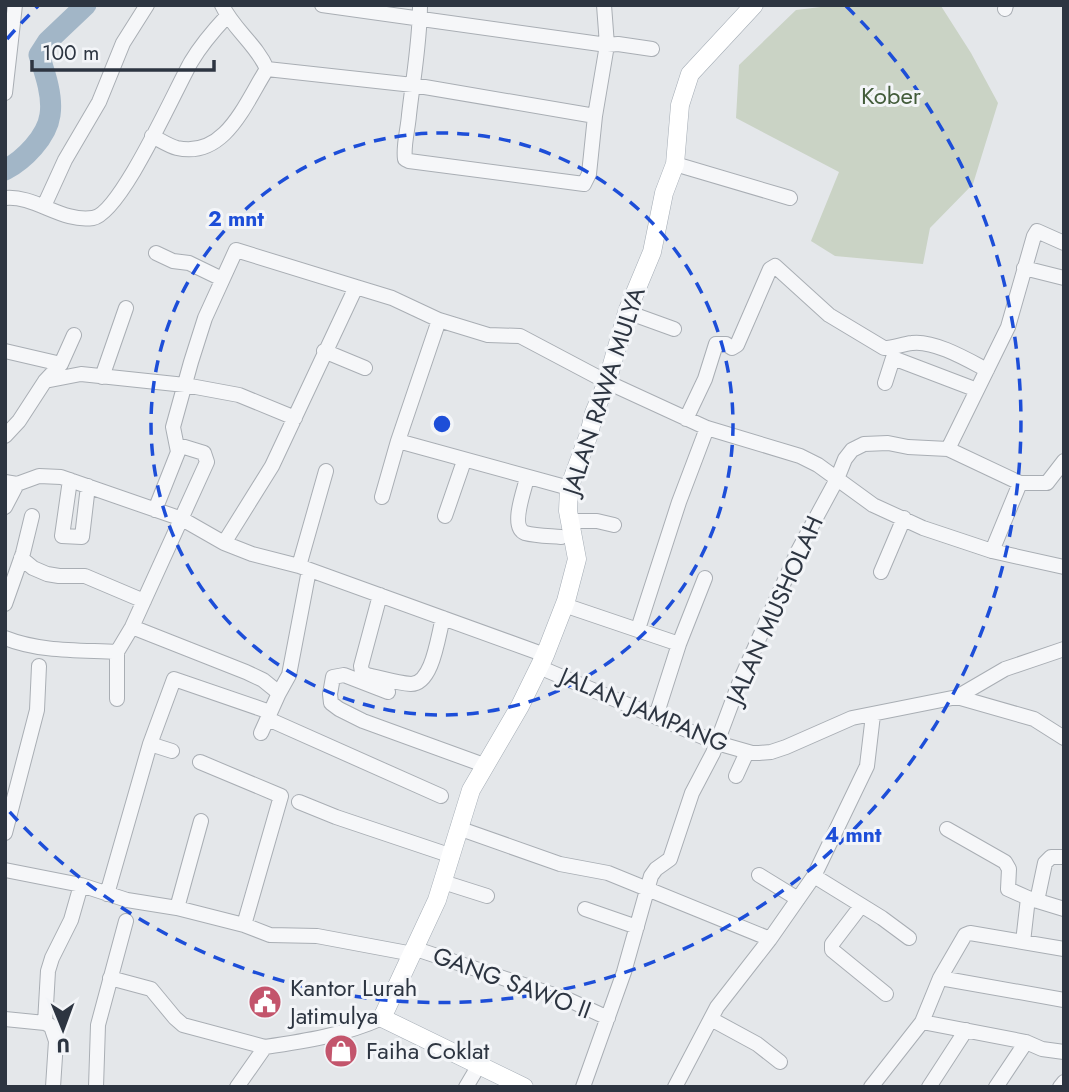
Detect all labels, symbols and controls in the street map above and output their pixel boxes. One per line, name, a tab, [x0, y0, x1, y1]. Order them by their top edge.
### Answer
scale bar	[32, 28, 214, 72]
text: 100 m	[42, 38, 99, 68]
park label: Kober	[861, 78, 922, 113]
text: 2 mnt	[208, 204, 264, 234]
street label: JALAN RAWA MULYA	[552, 282, 654, 502]
centre of rings	[430, 412, 454, 436]
street label: JALAN MUSHOLAH	[716, 510, 832, 712]
street label: JALAN JAMPANG	[552, 657, 734, 761]
text: 4 mnt	[825, 820, 882, 850]
street label: GANG SAWO II	[428, 938, 596, 1027]
place label: Kantor Lurah Jatimulya	[287, 970, 417, 1033]
public building icon: Kantor Lurah Jatimulya	[246, 983, 284, 1021]
north arrow	[28, 994, 98, 1064]
text: U	[56, 1032, 70, 1059]
shop icon: Faiha Coklat	[322, 1032, 360, 1070]
place label: Faiha Coklat	[366, 1033, 490, 1068]

